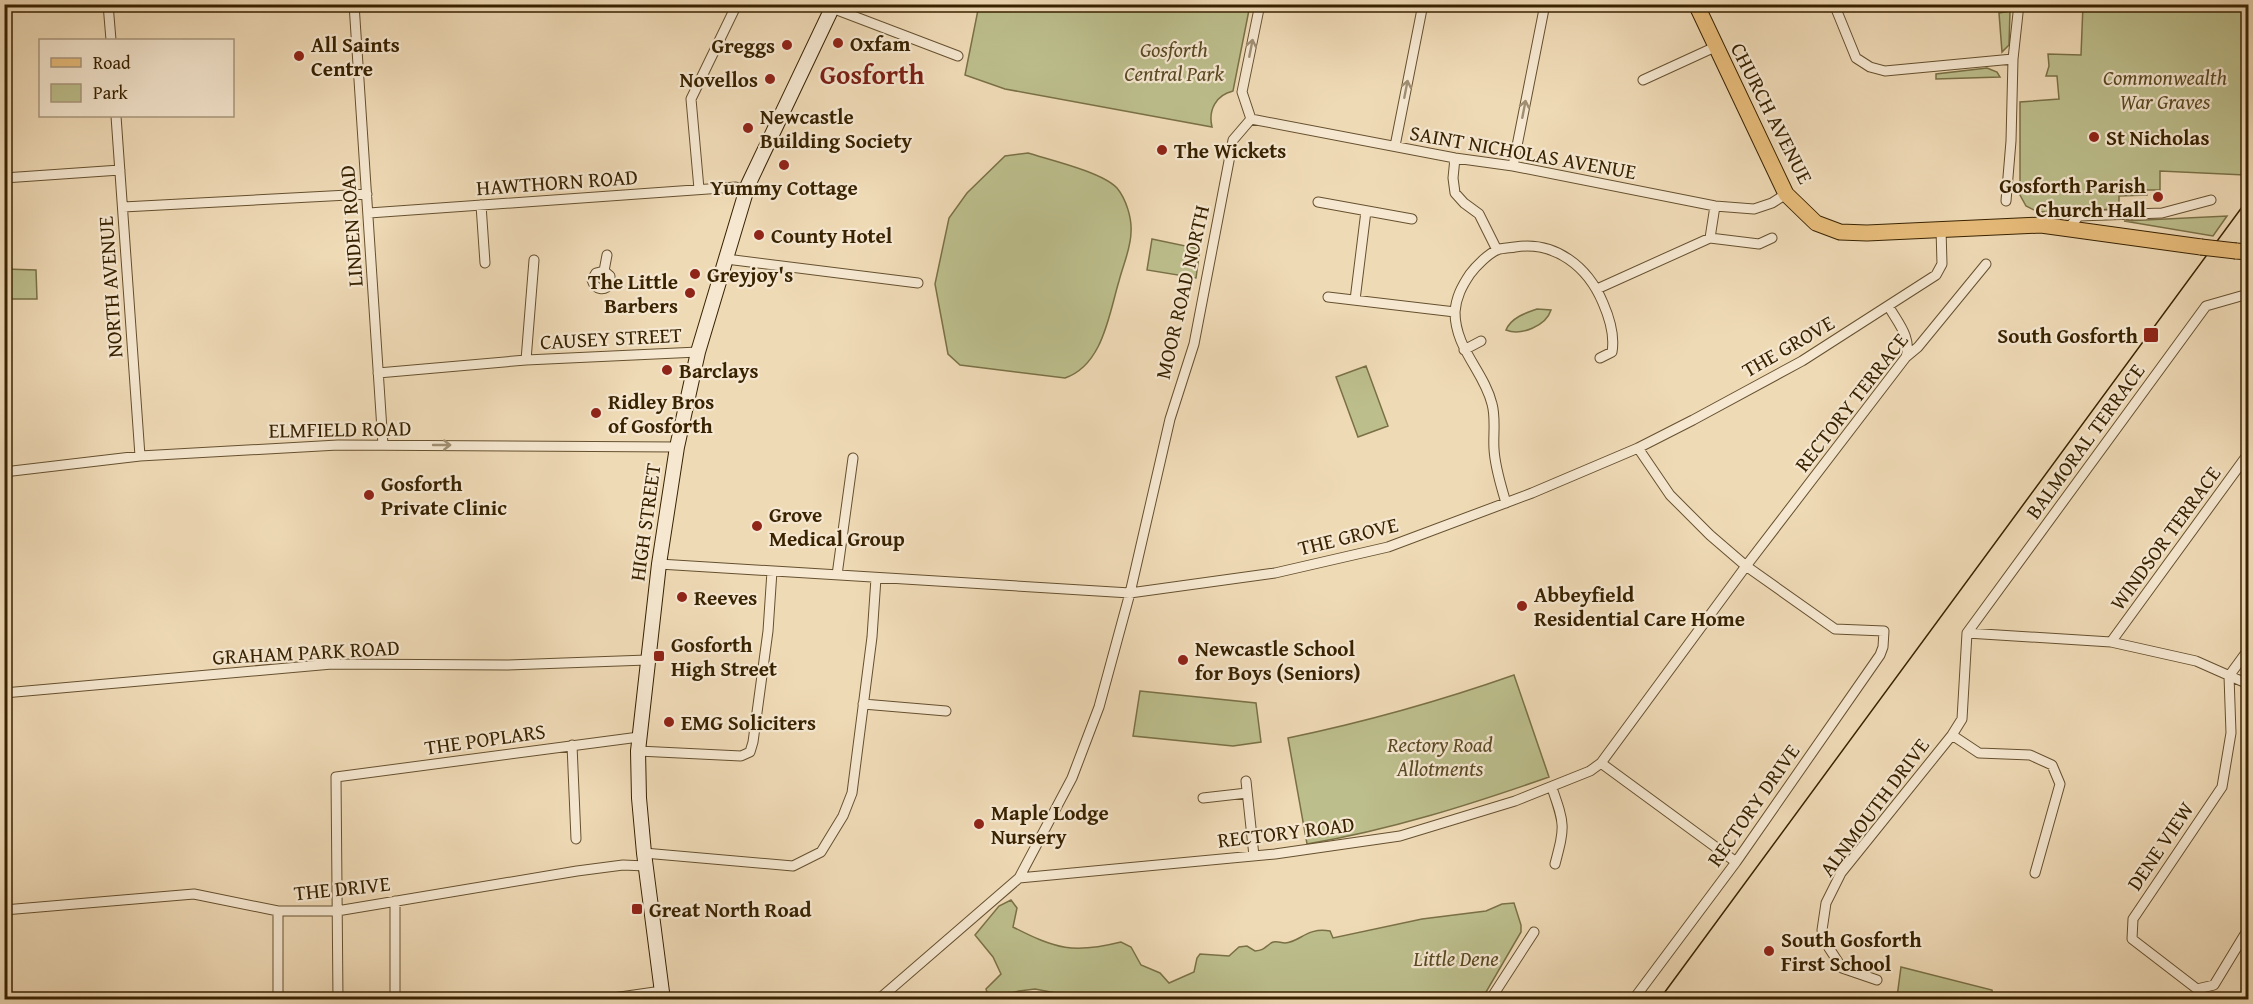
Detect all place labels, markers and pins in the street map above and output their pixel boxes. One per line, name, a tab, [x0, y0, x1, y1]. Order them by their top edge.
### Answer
place label: Oxfam	[850, 28, 910, 59]
place label: All Saints Centre	[311, 29, 400, 84]
place label: Greggs	[711, 30, 775, 61]
marker: Oxfam	[831, 36, 845, 50]
marker: Greggs	[780, 38, 794, 52]
marker: All Saints Centre	[292, 49, 306, 63]
place label: Novellos	[679, 64, 758, 95]
marker: Novellos	[763, 72, 777, 86]
place label: Newcastle Building Society	[760, 101, 912, 156]
marker: Newcastle Building Society	[741, 121, 755, 135]
place label: St Nicholas	[2106, 122, 2209, 153]
marker: St Nicholas	[2087, 130, 2101, 144]
place label: The Wickets	[1174, 135, 1286, 166]
marker: The Wickets	[1155, 143, 1169, 157]
marker: Yummy Cottage	[777, 158, 791, 172]
place label: Gosforth Parish Church Hall	[1999, 170, 2147, 225]
place label: Yummy Cottage	[710, 172, 858, 203]
marker: Gosforth Parish Church Hall	[2151, 190, 2165, 204]
place label: County Hotel	[771, 220, 893, 251]
marker: County Hotel	[752, 228, 766, 242]
place label: Greyjoy's	[707, 259, 793, 290]
place label: The Little Barbers	[588, 266, 678, 321]
marker: Greyjoy's	[688, 267, 702, 281]
marker: The Little Barbers	[683, 286, 697, 300]
place label: South Gosforth	[1997, 320, 2139, 351]
marker: South Gosforth	[2142, 326, 2160, 344]
place label: Barclays	[679, 355, 759, 386]
marker: Barclays	[660, 363, 674, 377]
place label: Ridley Bros of Gosforth	[608, 386, 714, 441]
marker: Ridley Bros of Gosforth	[589, 406, 603, 420]
place label: Gosforth Private Clinic	[381, 468, 507, 523]
marker: Gosforth Private Clinic	[362, 488, 376, 502]
place label: Grove Medical Group	[769, 499, 905, 554]
marker: Grove Medical Group	[750, 519, 764, 533]
place label: Abbeyfield Residential Care Home	[1534, 579, 1745, 634]
place label: Reeves	[694, 582, 757, 613]
marker: Reeves	[675, 590, 689, 604]
marker: Abbeyfield Residential Care Home	[1515, 599, 1529, 613]
place label: Gosforth High Street	[671, 629, 777, 684]
place label: Newcastle School for Boys (Seniors)	[1195, 633, 1361, 688]
marker: Gosforth High Street	[652, 649, 666, 663]
marker: Newcastle School for Boys (Seniors)	[1176, 653, 1190, 667]
place label: EMG Soliciters	[681, 707, 816, 738]
marker: EMG Soliciters	[662, 715, 676, 729]
place label: Maple Lodge Nursery	[991, 797, 1109, 852]
marker: Maple Lodge Nursery	[972, 817, 986, 831]
place label: Great North Road	[649, 894, 812, 925]
marker: Great North Road	[630, 902, 644, 916]
place label: South Gosforth First School	[1781, 924, 1922, 979]
marker: South Gosforth First School	[1762, 944, 1776, 958]

